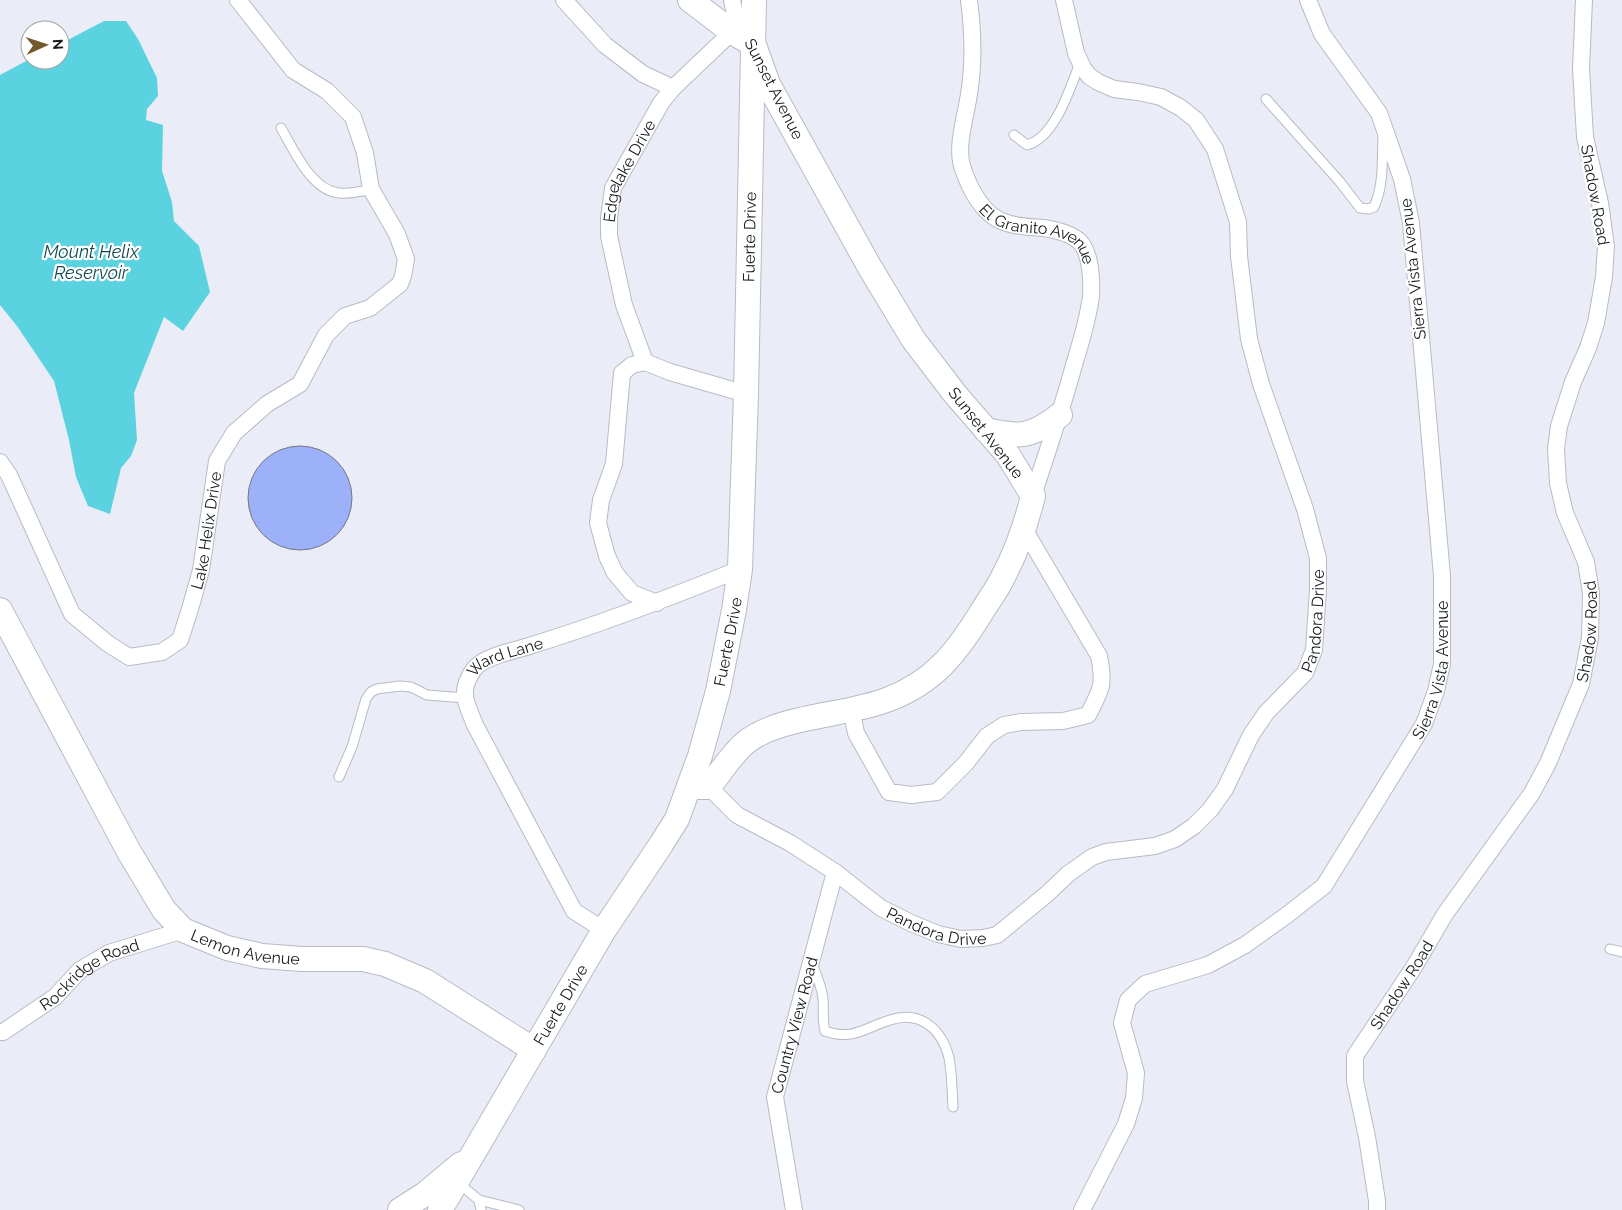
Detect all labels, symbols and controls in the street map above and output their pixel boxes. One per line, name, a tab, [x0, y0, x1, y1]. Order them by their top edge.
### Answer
north arrow	[20, 20, 70, 70]
street label: Sunset Avenue	[740, 35, 808, 143]
text: N	[50, 39, 66, 50]
street label: Edgelake Drive	[599, 116, 659, 223]
street label: Shadow Road	[1577, 143, 1613, 247]
street label: Fuerte Drive	[739, 192, 760, 282]
street label: Sierra Vista Avenue	[1396, 197, 1430, 341]
street label: El Granito Avenue	[976, 200, 1099, 266]
water label: Mount Helix Reservoir	[43, 241, 140, 283]
street label: Sunset Avenue	[944, 384, 1028, 482]
street label: Lake Helix Drive	[187, 470, 225, 591]
street label: Pandora Drive	[1297, 569, 1328, 675]
street label: Shadow Road	[1572, 579, 1601, 684]
street label: Fuerte Drive	[710, 596, 745, 688]
street label: Sierra Vista Avenue	[1408, 600, 1452, 742]
street label: Ward Lane	[462, 633, 545, 680]
street label: Pandora Drive	[883, 903, 987, 949]
street label: Lemon Avenue	[188, 925, 301, 968]
street label: Rockridge Road	[36, 935, 141, 1014]
street label: Shadow Road	[1366, 937, 1437, 1033]
street label: Country View Road	[767, 955, 821, 1096]
street label: Fuerte Drive	[529, 961, 591, 1048]

